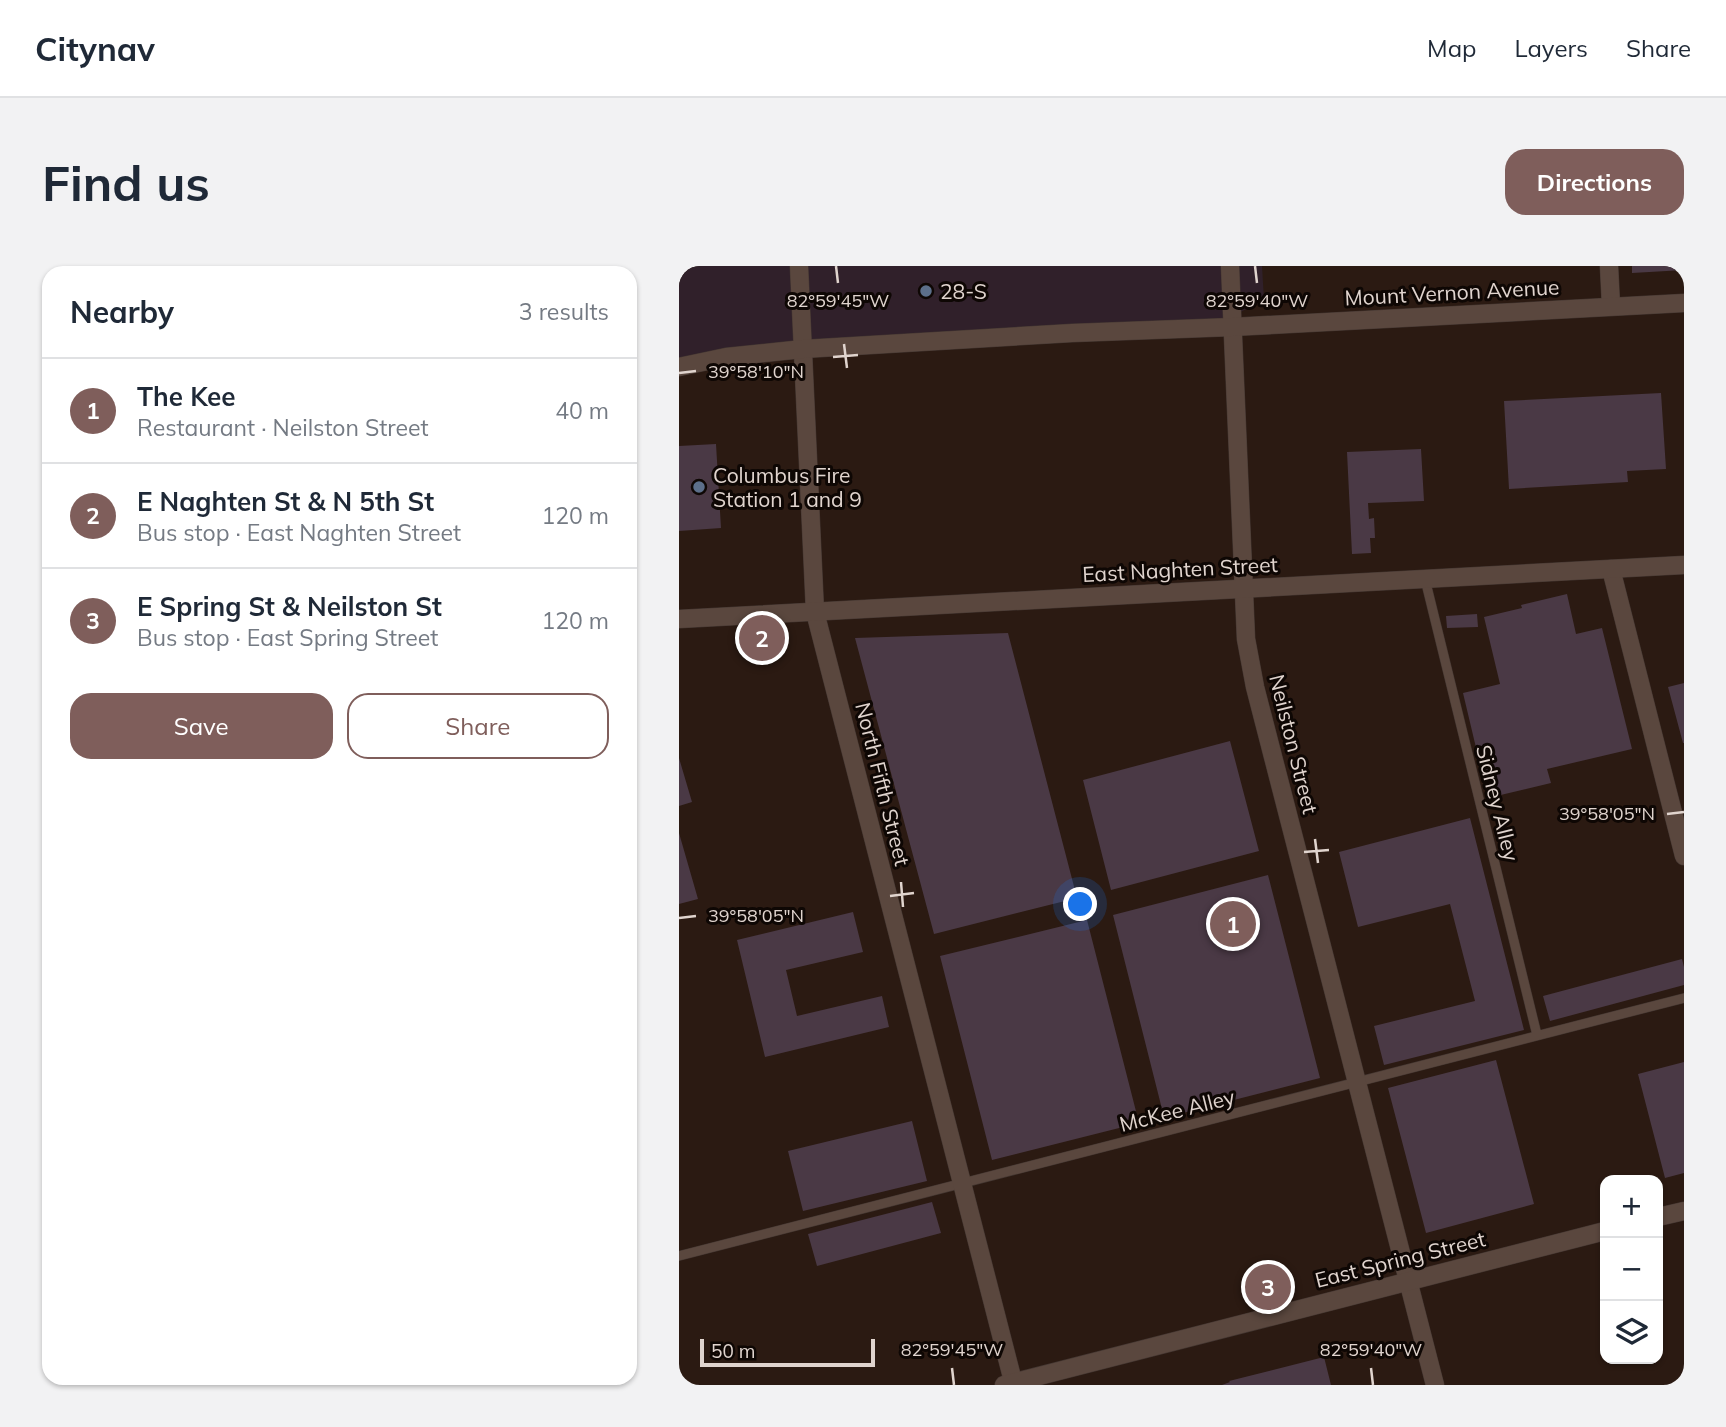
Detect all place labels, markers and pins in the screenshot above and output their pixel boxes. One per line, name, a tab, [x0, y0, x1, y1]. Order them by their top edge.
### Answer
place label: 28-S	[940, 278, 987, 304]
marker: 28-S	[918, 283, 934, 299]
place label: Columbus Fire Station 1 and 9	[713, 462, 862, 512]
marker: Columbus Fire Station 1 and 9	[691, 479, 707, 495]
pin: 2	[739, 612, 785, 664]
pin: 1	[1210, 898, 1256, 950]
pin: 3	[1245, 1261, 1291, 1313]

